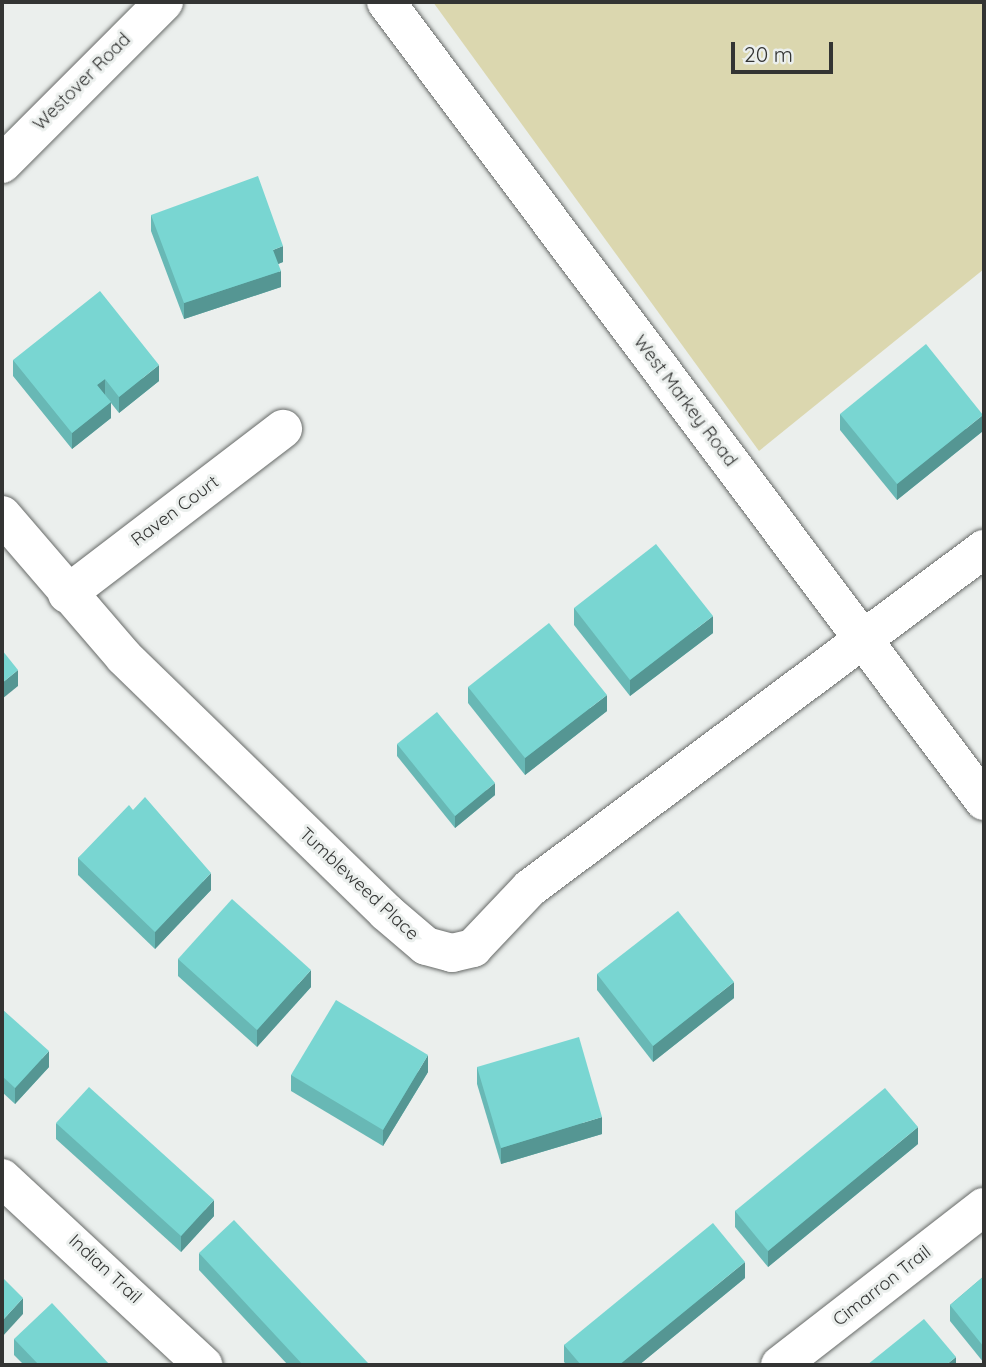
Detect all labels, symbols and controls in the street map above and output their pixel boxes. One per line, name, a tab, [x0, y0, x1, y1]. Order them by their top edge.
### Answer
scale bar	[734, 28, 836, 72]
street label: Westover Road	[29, 29, 135, 135]
text: 20 m	[744, 41, 793, 67]
street label: West Markey Road	[629, 331, 741, 471]
street label: Raven Court	[127, 471, 223, 551]
street label: Tumbleweed Place	[295, 823, 423, 945]
street label: Indian Trail	[64, 1230, 146, 1308]
street label: Cimarron Trail	[829, 1241, 935, 1331]

